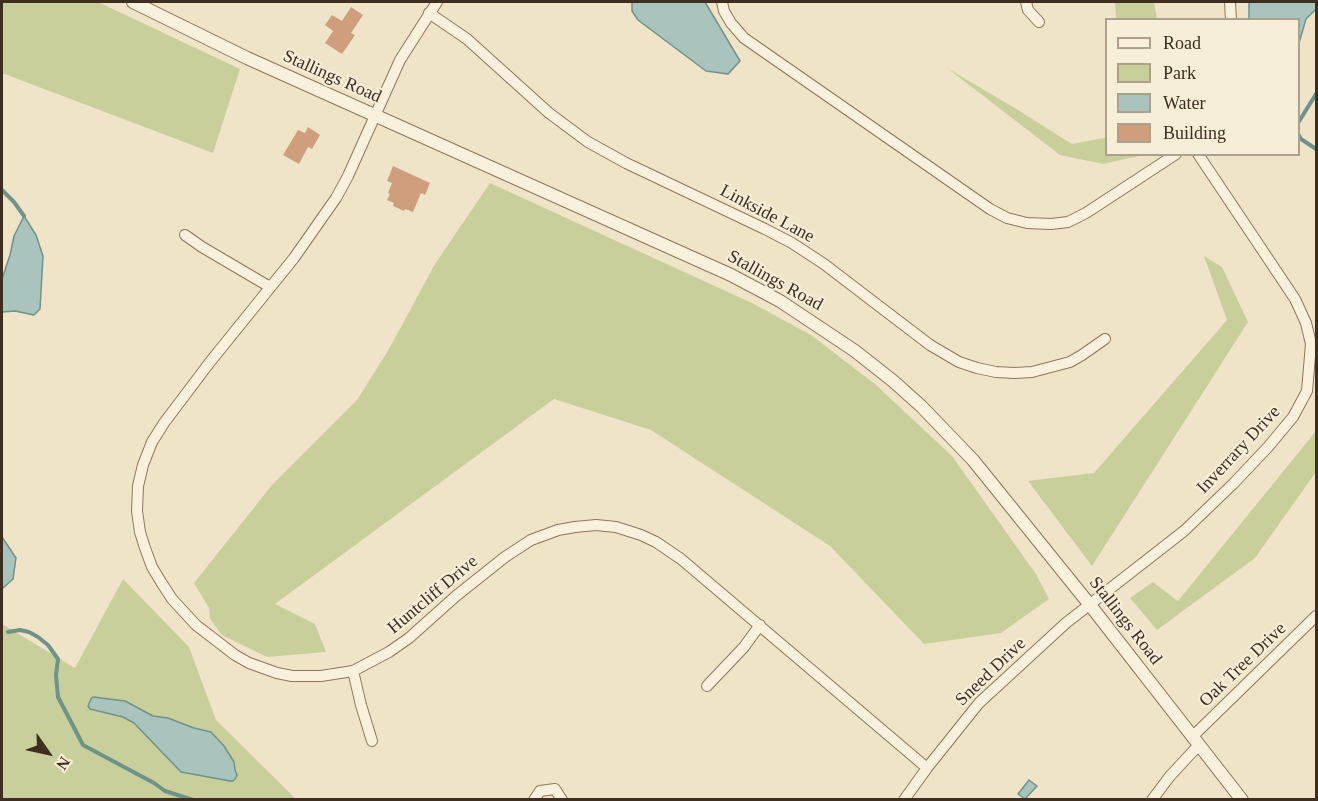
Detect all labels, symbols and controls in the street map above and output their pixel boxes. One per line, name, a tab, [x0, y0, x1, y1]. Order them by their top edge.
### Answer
legend	[1105, 18, 1300, 156]
text: Road	[1163, 33, 1201, 53]
street label: Stallings Road	[279, 46, 385, 108]
text: Park	[1163, 63, 1196, 83]
text: Water	[1163, 93, 1206, 113]
text: Building	[1163, 123, 1226, 143]
street label: Linkside Lane	[716, 180, 818, 248]
street label: Stallings Road	[724, 246, 826, 316]
street label: Inverrary Drive	[1193, 402, 1285, 498]
street label: Huntcliff Drive	[383, 551, 483, 639]
street label: Stallings Road	[1084, 573, 1166, 669]
street label: Oak Tree Drive	[1195, 618, 1291, 712]
street label: Sneed Drive	[951, 633, 1031, 711]
north arrow	[18, 723, 78, 783]
text: N	[53, 754, 74, 773]

